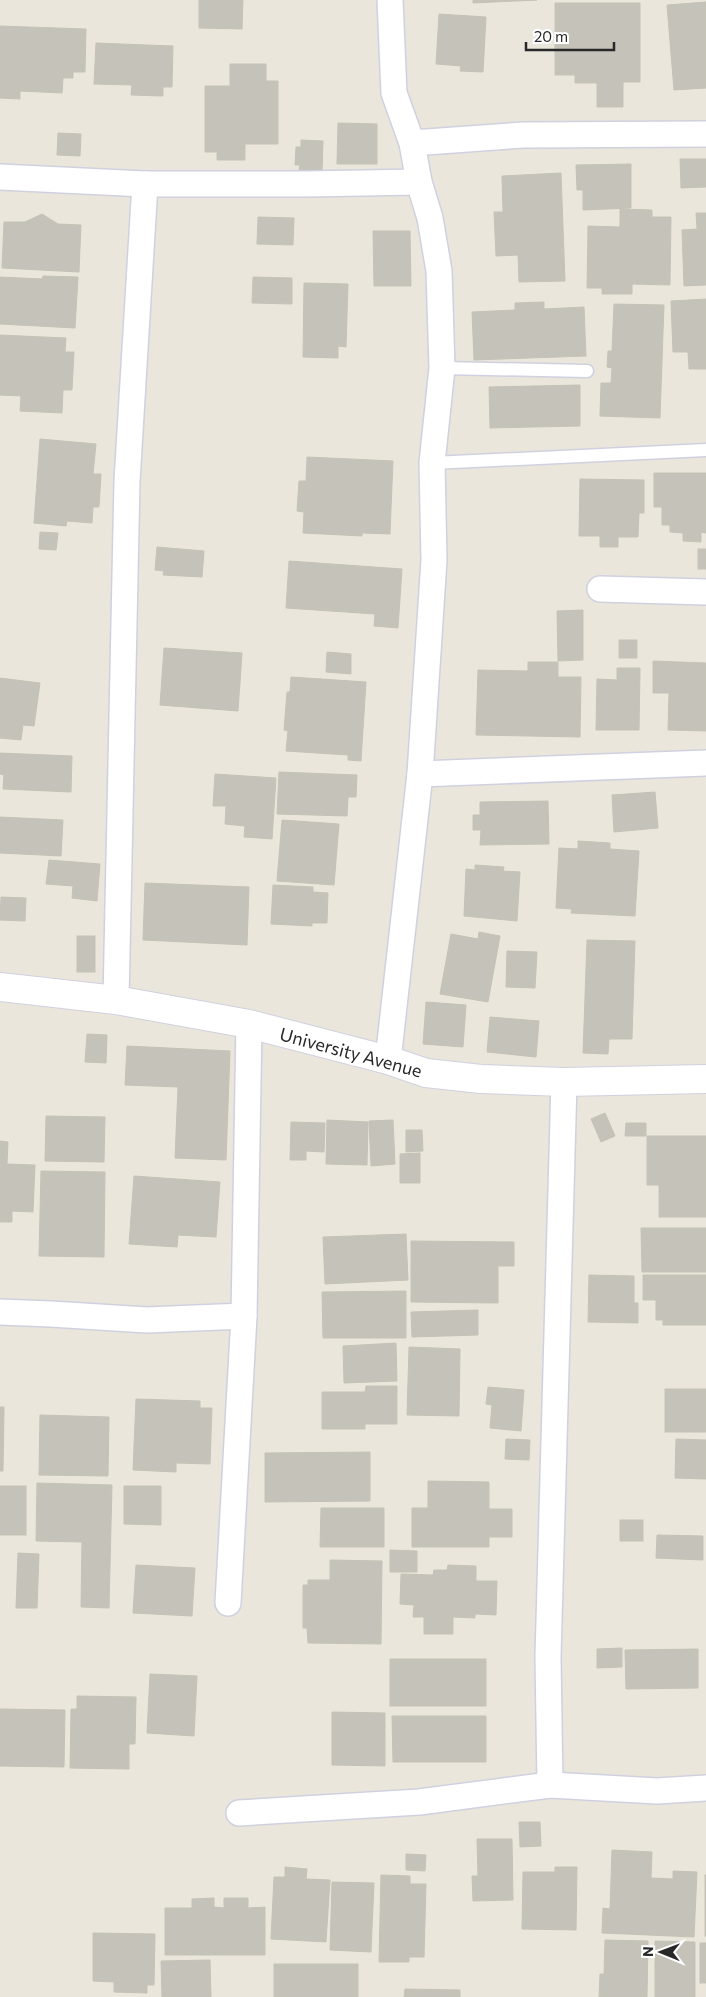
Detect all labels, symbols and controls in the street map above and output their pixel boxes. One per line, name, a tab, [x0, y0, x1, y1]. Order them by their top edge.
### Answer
scale bar	[526, 20, 614, 52]
text: 20 m	[534, 27, 568, 45]
street label: University Avenue	[277, 1022, 425, 1082]
north arrow	[636, 1927, 686, 1977]
text: N	[639, 1946, 656, 1957]

